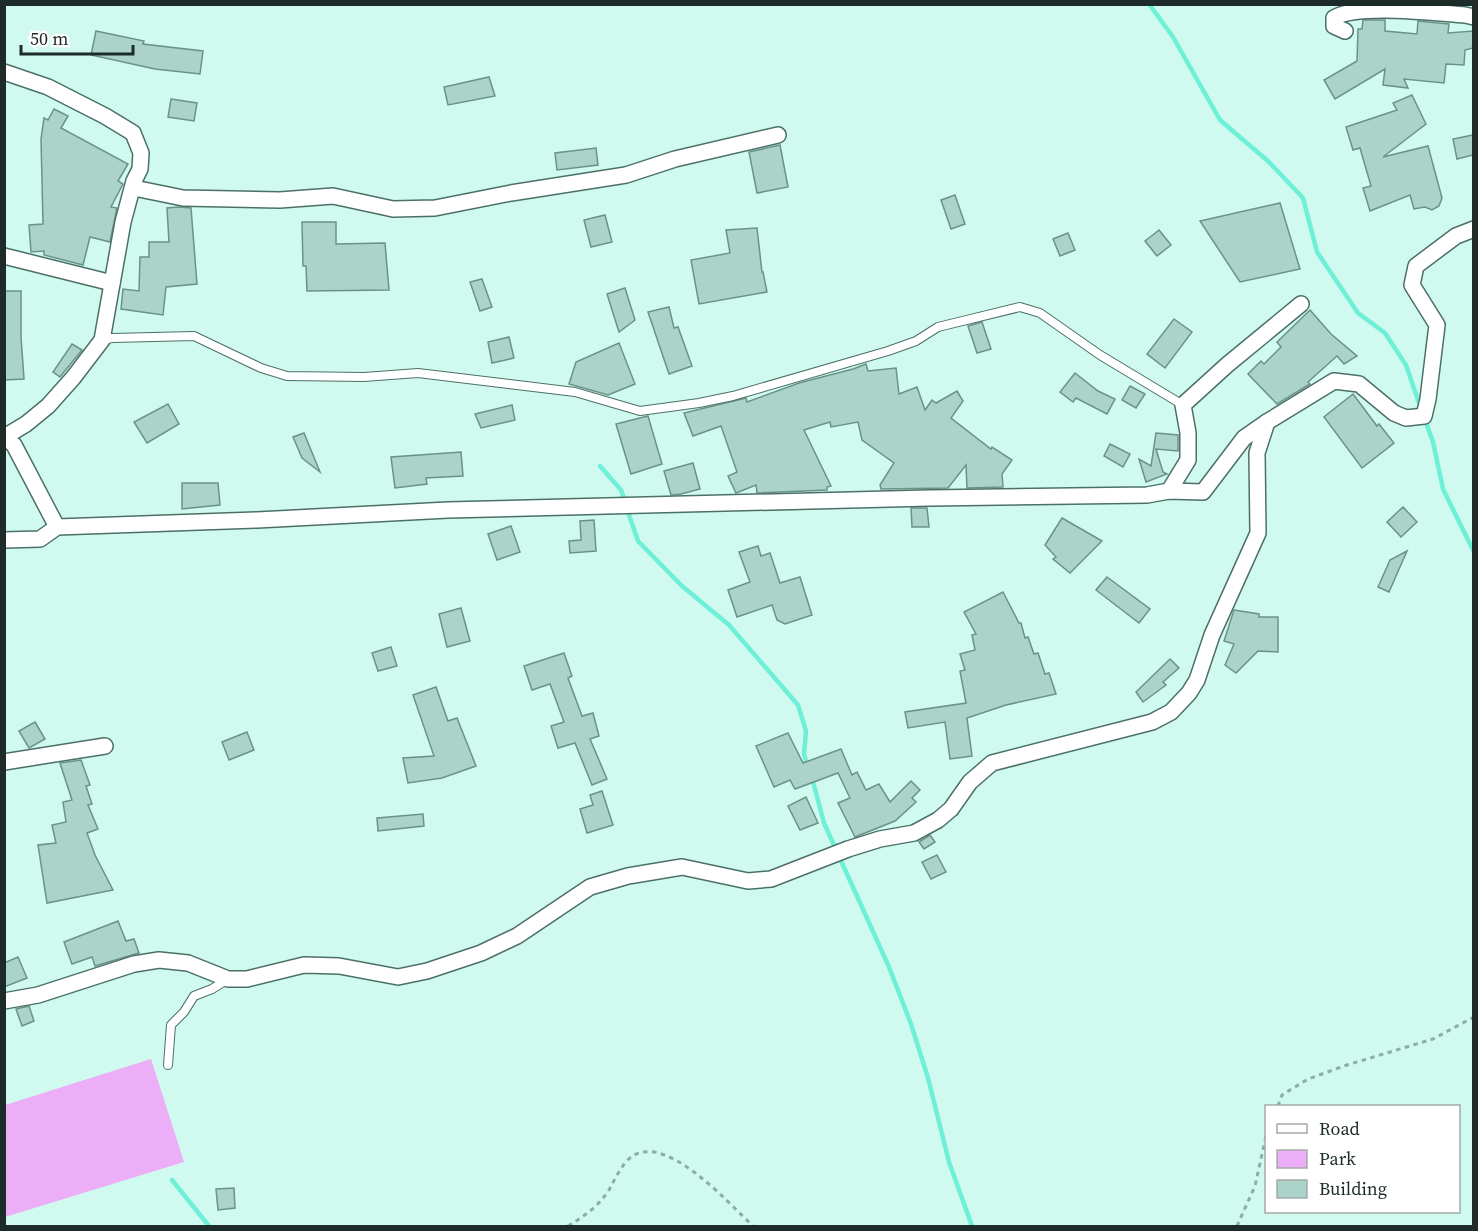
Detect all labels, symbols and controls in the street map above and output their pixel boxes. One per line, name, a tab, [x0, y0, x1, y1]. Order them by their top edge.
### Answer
scale bar	[21, 18, 134, 56]
text: 50 m	[30, 26, 68, 51]
legend	[1265, 1105, 1460, 1213]
text: Road	[1319, 1116, 1360, 1141]
text: Park	[1319, 1146, 1356, 1171]
text: Building	[1319, 1176, 1387, 1201]

